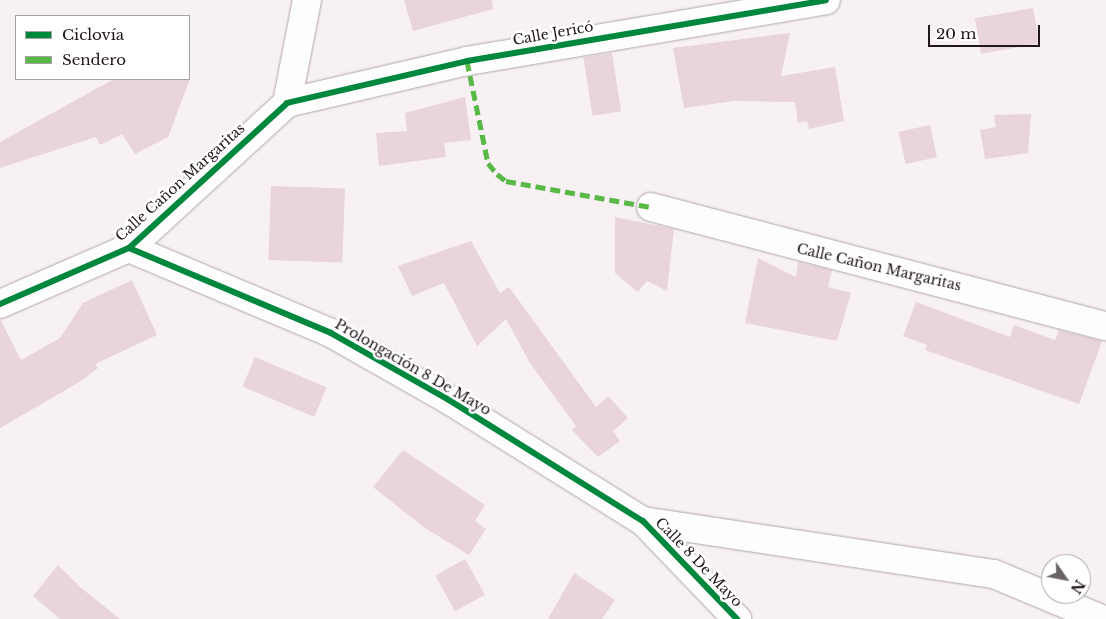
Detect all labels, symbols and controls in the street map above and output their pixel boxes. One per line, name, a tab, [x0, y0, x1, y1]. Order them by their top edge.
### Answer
legend	[15, 15, 190, 80]
scale bar	[931, 15, 1044, 47]
street label: Calle Jericó	[511, 18, 595, 48]
text: 20 m	[936, 24, 976, 43]
text: Ciclovía	[62, 25, 124, 44]
text: Sendero	[62, 50, 126, 69]
street label: Calle Cañon Margaritas	[112, 119, 248, 245]
street label: Calle Cañon Margaritas	[795, 240, 963, 294]
street label: Prolongación 8 De Mayo	[332, 315, 494, 419]
street label: Calle 8 De Mayo	[652, 514, 746, 610]
north arrow	[1041, 554, 1091, 604]
text: N	[1067, 576, 1089, 597]

